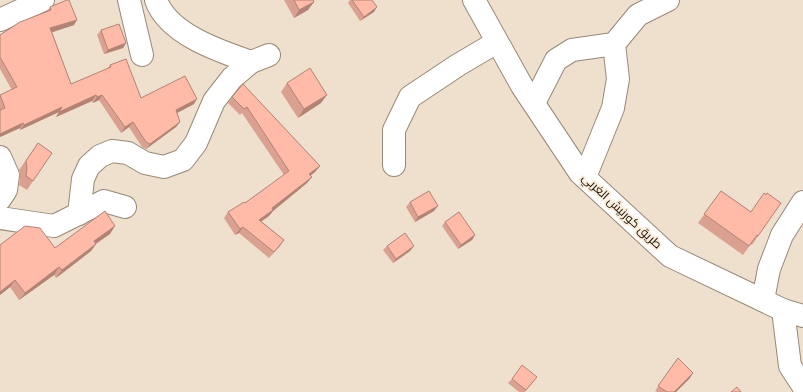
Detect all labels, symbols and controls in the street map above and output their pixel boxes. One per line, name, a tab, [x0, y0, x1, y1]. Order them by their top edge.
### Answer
street label: طريق كورنيش الغربي	[577, 170, 665, 254]

